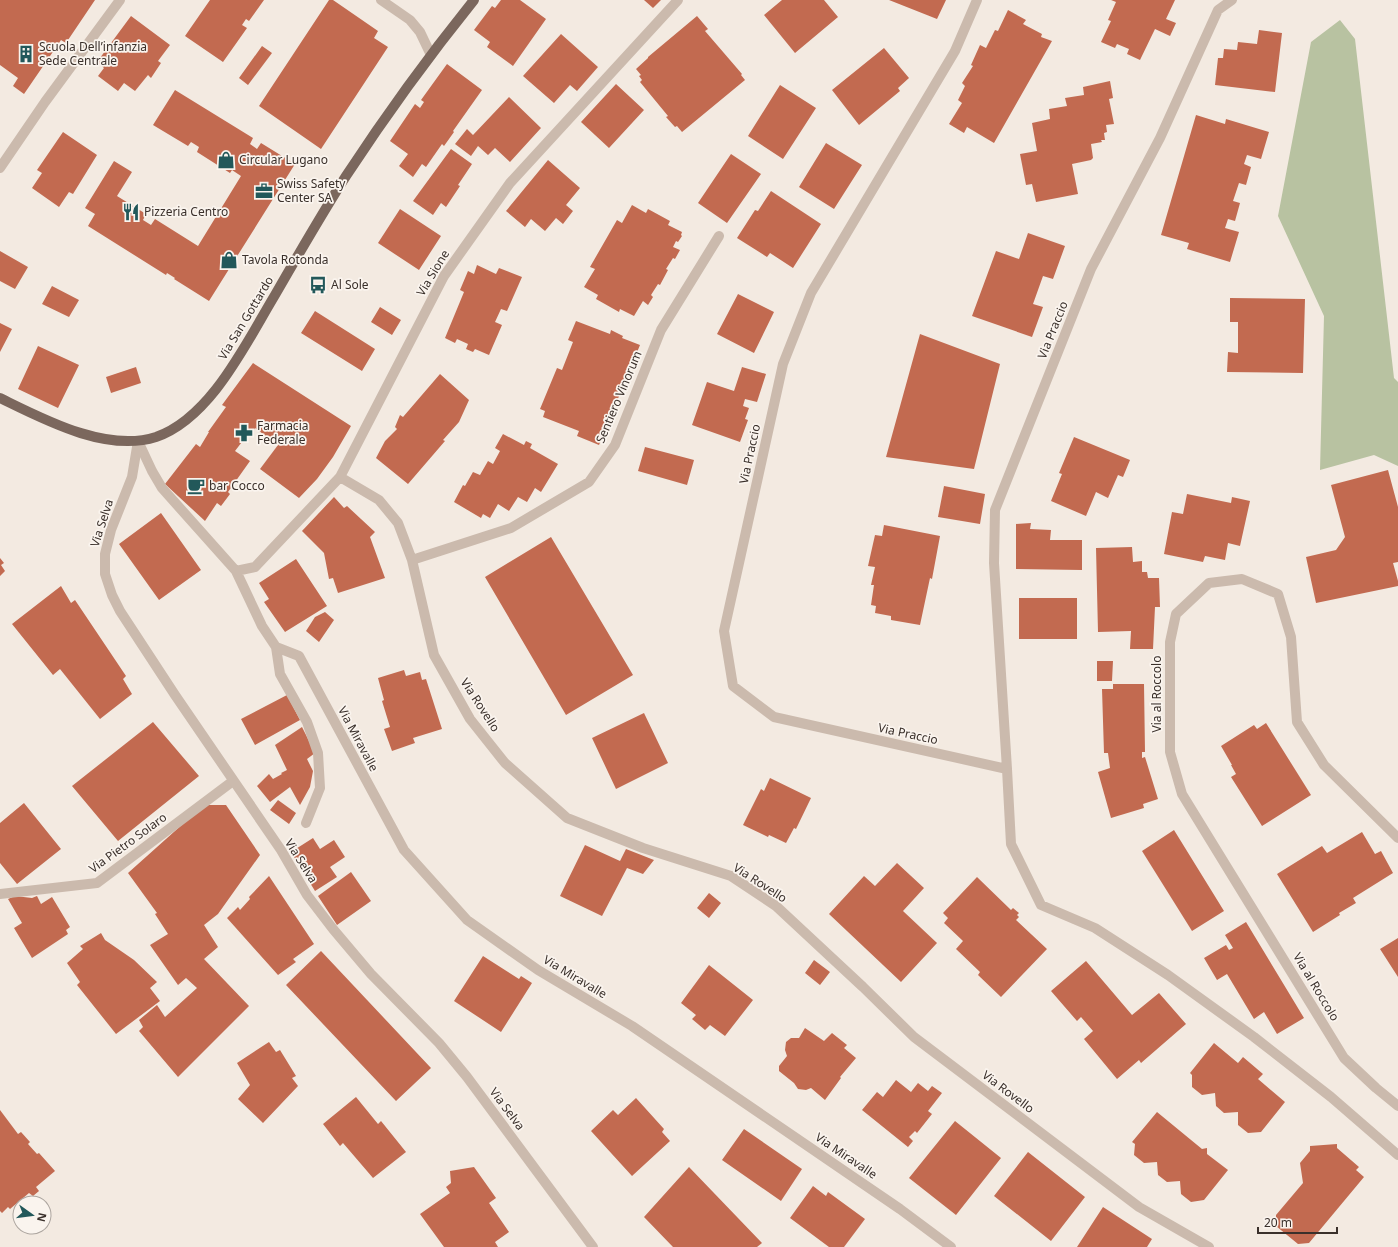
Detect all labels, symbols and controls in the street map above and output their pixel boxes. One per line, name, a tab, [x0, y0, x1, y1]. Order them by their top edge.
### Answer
place label: Scuola Dell’infanzia Sede Centrale	[39, 38, 147, 69]
building icon: Scuola Dell’infanzia Sede Centrale	[16, 44, 36, 64]
shop icon: Circular Lugano	[216, 150, 236, 170]
place label: Circular Lugano	[239, 151, 328, 168]
place label: Swiss Safety Center SA	[277, 175, 346, 206]
office icon: Swiss Safety Center SA	[254, 181, 274, 201]
restaurant icon: Pizzeria Centro	[121, 202, 141, 222]
place label: Pizzeria Centro	[144, 203, 228, 220]
street label: Via Sione	[412, 246, 453, 299]
shop icon: Tavola Rotonda	[219, 250, 239, 270]
place label: Tavola Rotonda	[242, 251, 329, 268]
street label: Via San Gottardo	[214, 273, 277, 363]
bus stop icon: Al Sole	[308, 275, 328, 295]
place label: Al Sole	[331, 276, 369, 293]
street label: Via Praccio	[1033, 298, 1072, 361]
street label: Sentiero Vinorum	[591, 348, 646, 446]
place label: Farmacia Federale	[257, 417, 308, 448]
street label: Via Praccio	[735, 422, 764, 485]
pharmacy icon: Farmacia Federale	[234, 423, 254, 443]
cafe icon: bar Cocco	[186, 476, 206, 496]
place label: bar Cocco	[209, 477, 265, 494]
street label: Via Selva	[86, 497, 117, 549]
street label: Via al Roccolo	[1148, 656, 1165, 732]
street label: Via Rovello	[457, 675, 504, 735]
street label: Via Miravalle	[334, 703, 383, 774]
street label: Via Praccio	[877, 719, 940, 748]
street label: Via Pietro Solaro	[85, 809, 170, 877]
street label: Via Selva	[281, 835, 322, 886]
street label: Via Rovello	[730, 859, 790, 906]
street label: Via al Roccolo	[1289, 949, 1344, 1024]
street label: Via Miravalle	[540, 951, 610, 1002]
street label: Via Rovello	[979, 1066, 1038, 1117]
street label: Via Selva	[486, 1084, 529, 1134]
street label: Via Miravalle	[812, 1129, 881, 1183]
north arrow	[12, 1195, 52, 1235]
scale bar	[1258, 1209, 1337, 1235]
text: N	[34, 1211, 51, 1224]
text: 20 m	[1264, 1214, 1292, 1231]

